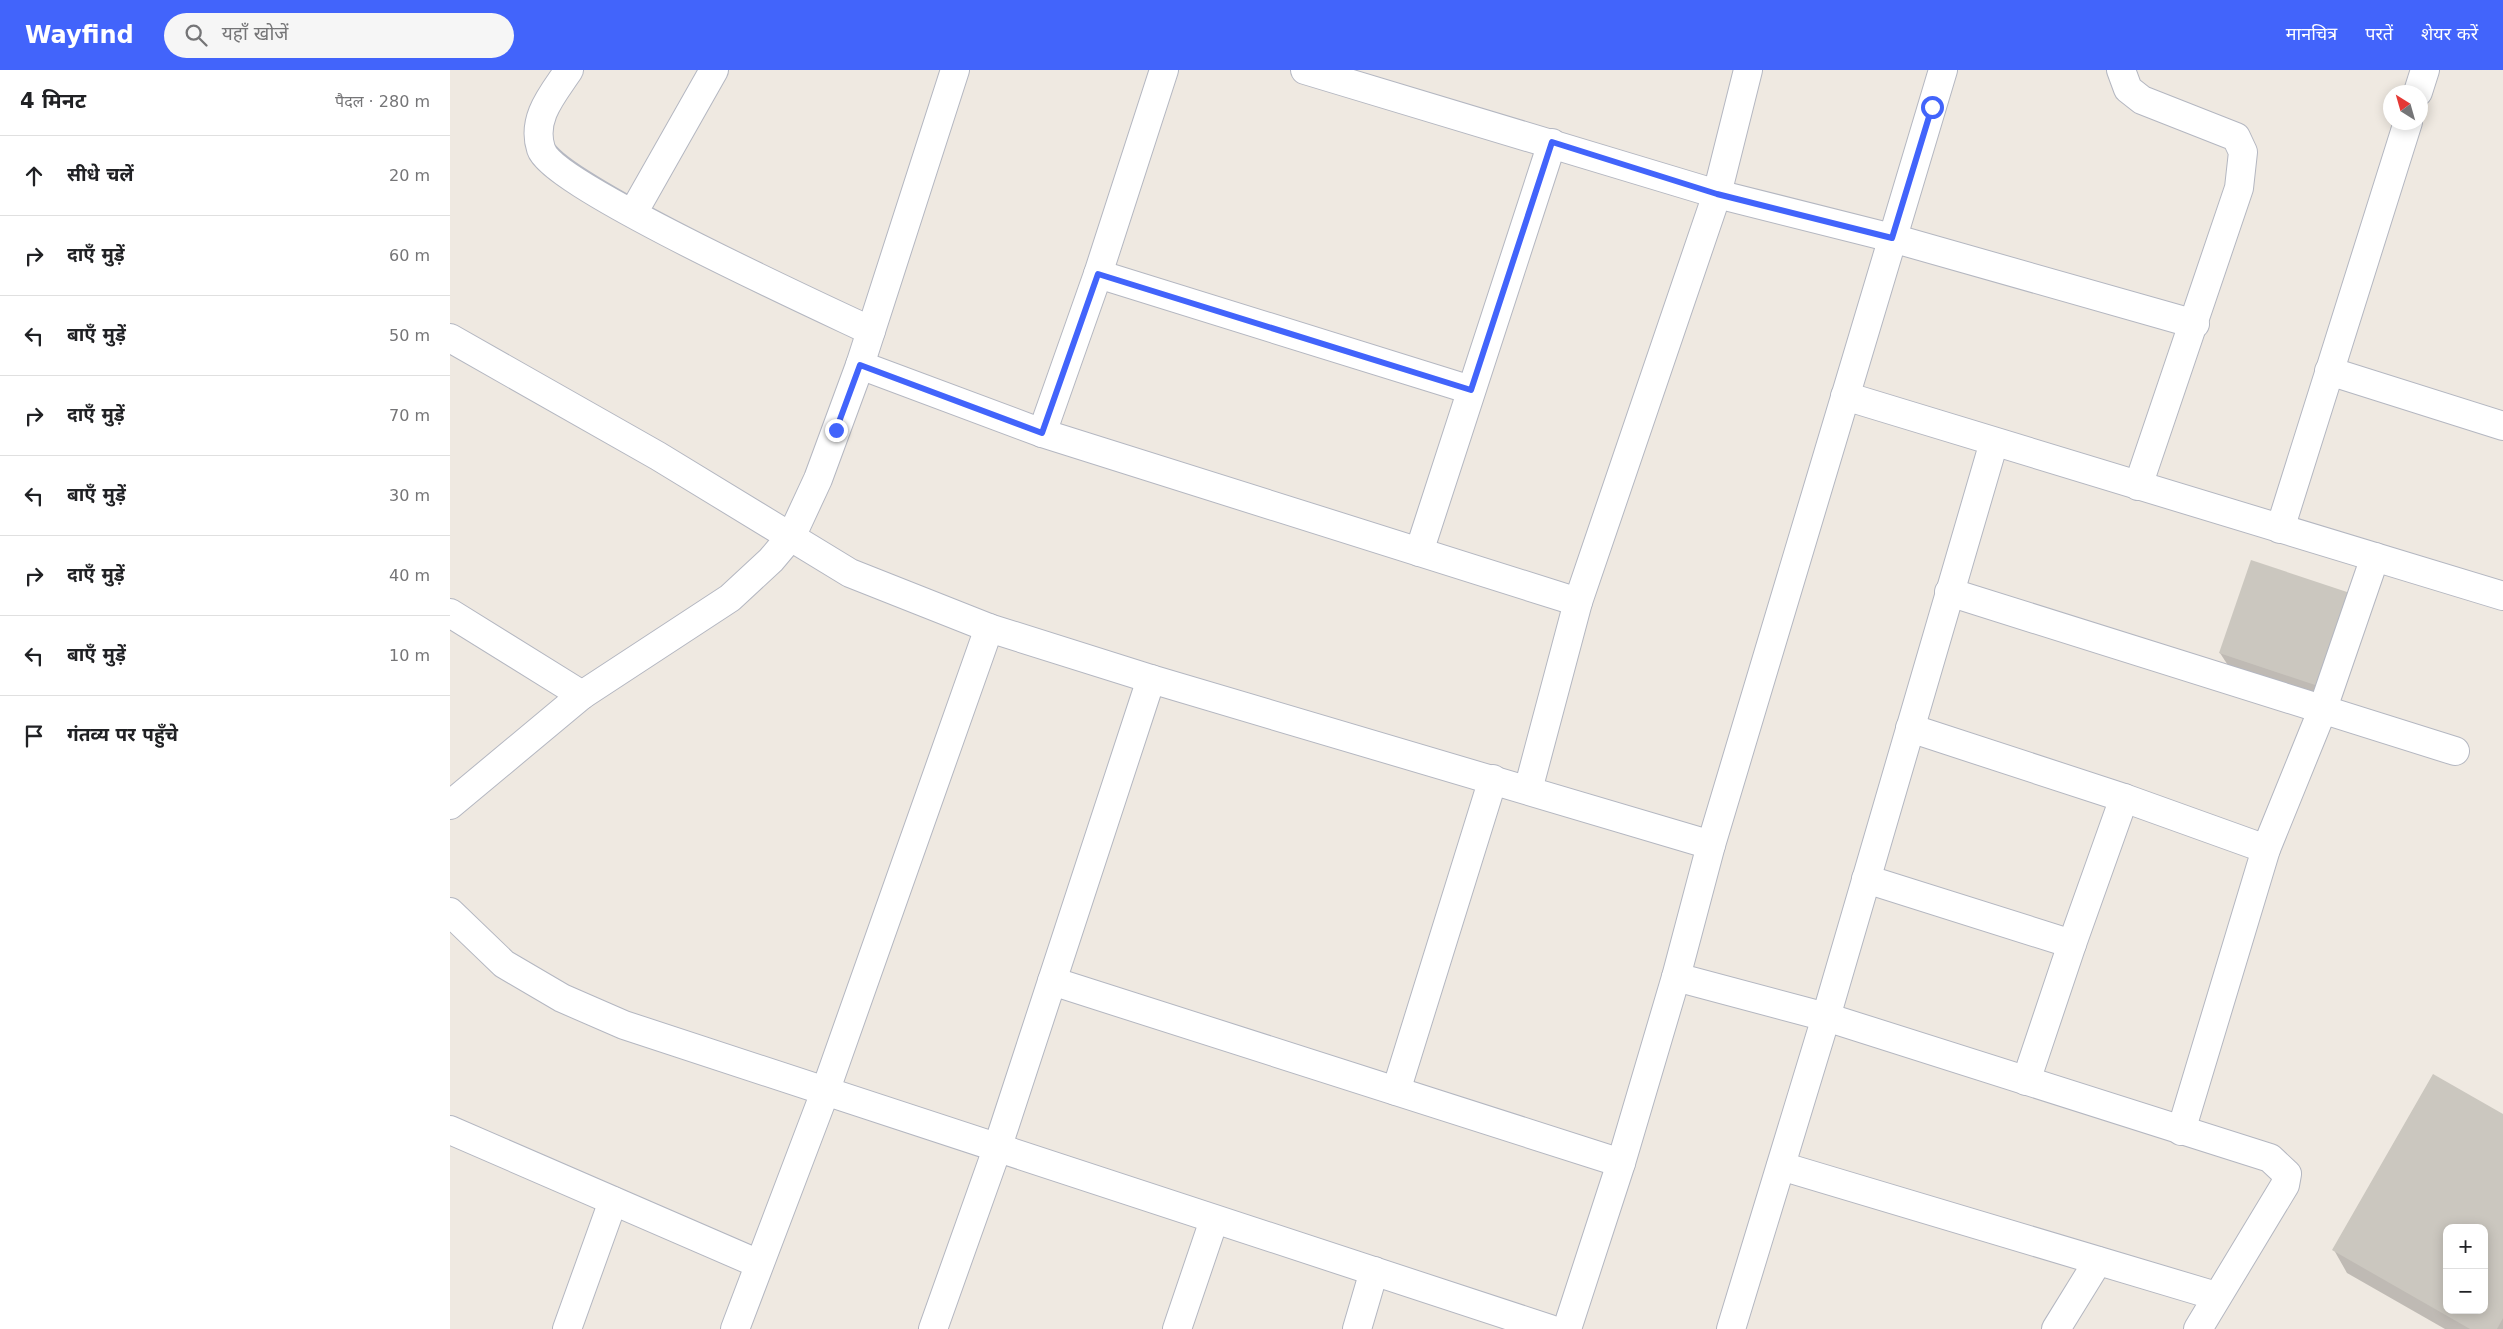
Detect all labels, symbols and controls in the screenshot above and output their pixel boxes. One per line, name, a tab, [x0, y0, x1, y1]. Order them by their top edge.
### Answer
search box	[164, 13, 514, 58]
text: Wayfind	[25, 21, 134, 49]
icon: search	[182, 21, 210, 49]
text: यहाँ खोजें	[222, 22, 288, 44]
text: मानचित्र	[2286, 23, 2337, 44]
text: परतें	[2365, 23, 2393, 44]
text: शेयर करें	[2421, 23, 2478, 44]
north arrow	[2383, 85, 2428, 130]
text: 4 मिनट	[20, 89, 86, 113]
text: पैदल · 280 m	[335, 92, 430, 111]
route start	[1921, 96, 1944, 119]
icon: ahead	[20, 162, 48, 190]
text: सीधे चलें	[67, 163, 134, 185]
text: 20 m	[389, 166, 430, 185]
icon: right	[20, 242, 48, 270]
text: दाएँ मुड़ें	[67, 243, 125, 265]
text: 60 m	[389, 246, 430, 265]
icon: left	[20, 322, 48, 350]
text: बाएँ मुड़ें	[67, 323, 126, 345]
text: 50 m	[389, 326, 430, 345]
icon: right	[20, 402, 48, 430]
text: दाएँ मुड़ें	[67, 403, 125, 425]
text: 70 m	[389, 406, 430, 425]
route end	[825, 419, 848, 442]
icon: left	[20, 482, 48, 510]
text: बाएँ मुड़ें	[67, 483, 126, 505]
text: 30 m	[389, 486, 430, 505]
icon: right	[20, 562, 48, 590]
text: दाएँ मुड़ें	[67, 563, 125, 585]
text: 40 m	[389, 566, 430, 585]
icon: left	[20, 642, 48, 670]
text: बाएँ मुड़ें	[67, 643, 126, 665]
text: 10 m	[389, 646, 430, 665]
icon: arrive	[20, 722, 48, 750]
text: गंतव्य पर पहुँचे	[67, 723, 178, 745]
map controls	[2443, 1224, 2488, 1314]
button: +	[2443, 1224, 2488, 1269]
button: −	[2443, 1269, 2488, 1314]

